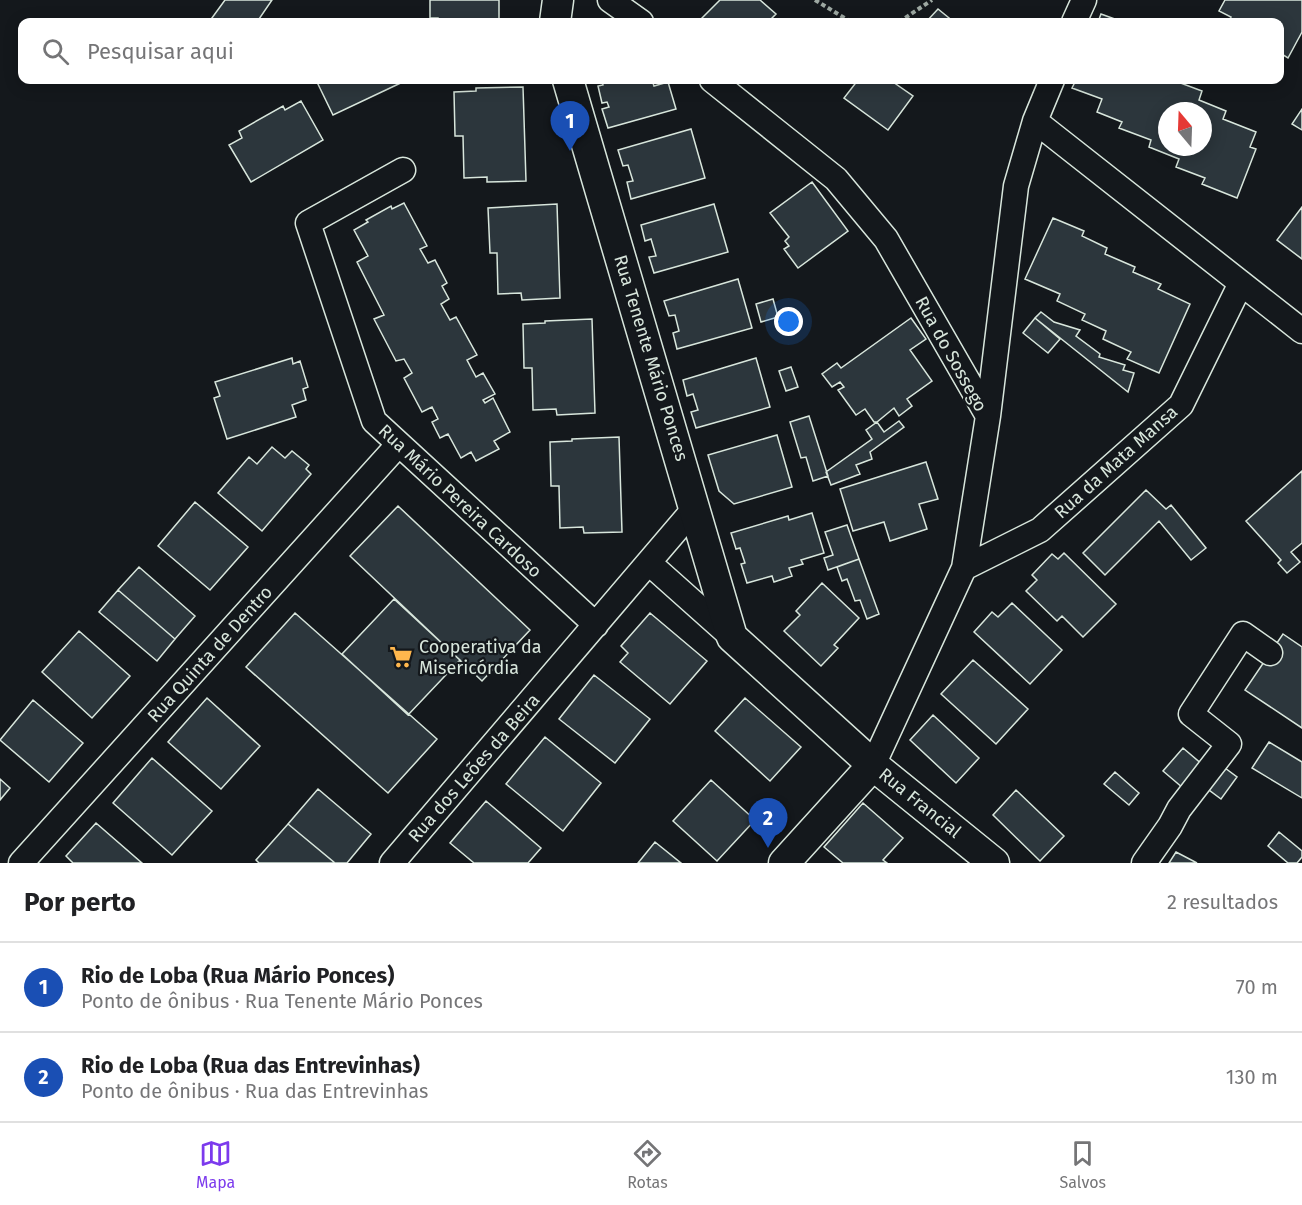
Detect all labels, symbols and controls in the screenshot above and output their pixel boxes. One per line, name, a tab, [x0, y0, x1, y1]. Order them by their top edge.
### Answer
search box	[18, 18, 1284, 84]
icon: search	[39, 35, 72, 68]
text: Pesquisar aqui	[87, 38, 234, 65]
pin: 1	[550, 102, 590, 151]
north arrow	[1158, 102, 1212, 156]
street label: Rua Tenente Mário Ponces	[609, 252, 693, 464]
street label: Rua do Sossego	[910, 293, 992, 415]
your location	[774, 307, 803, 336]
street label: Rua da Mata Mansa	[1050, 401, 1182, 523]
street label: Rua Mário Pereira Cardoso	[374, 420, 546, 582]
street label: Rua Quinta de Dentro	[143, 581, 277, 727]
place label: Cooperativa da Misericórdia	[419, 636, 542, 679]
supermarket icon: Cooperativa da Misericórdia	[388, 644, 414, 670]
street label: Rua dos Leões da Beira	[404, 689, 544, 847]
street label: Rua Francial	[874, 763, 966, 843]
pin: 2	[748, 798, 788, 848]
text: Por perto	[24, 887, 136, 918]
text: 2 resultados	[1167, 890, 1278, 914]
text: Rio de Loba (Rua Mário Ponces)	[81, 962, 394, 989]
text: 1	[39, 975, 48, 999]
text: 70 m	[1236, 975, 1278, 999]
text: Ponto de ônibus · Rua Tenente Mário Ponces	[81, 989, 483, 1013]
text: Rio de Loba (Rua das Entrevinhas)	[81, 1052, 420, 1079]
text: 2	[38, 1065, 49, 1089]
text: 130 m	[1226, 1065, 1278, 1089]
text: Ponto de ônibus · Rua das Entrevinhas	[81, 1079, 428, 1103]
tab: Mapa	[196, 1137, 235, 1192]
tab: Rotas	[627, 1137, 668, 1192]
tab: Salvos	[1060, 1137, 1106, 1192]

